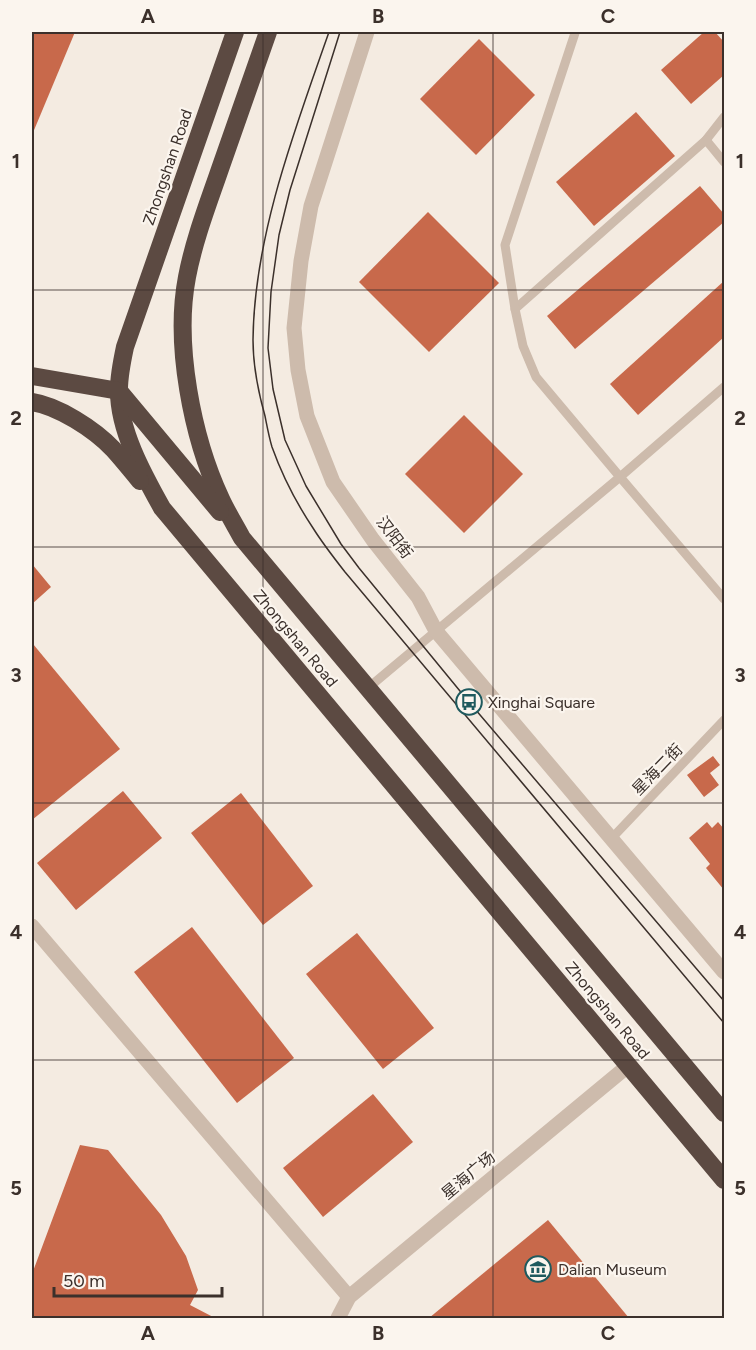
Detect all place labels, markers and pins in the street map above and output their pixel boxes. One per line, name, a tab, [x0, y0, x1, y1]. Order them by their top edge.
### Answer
bus stop icon: Xinghai Square	[454, 687, 484, 717]
place label: Xinghai Square	[488, 693, 595, 712]
museum icon: Dalian Museum	[523, 1254, 553, 1284]
place label: Dalian Museum	[558, 1260, 667, 1279]

